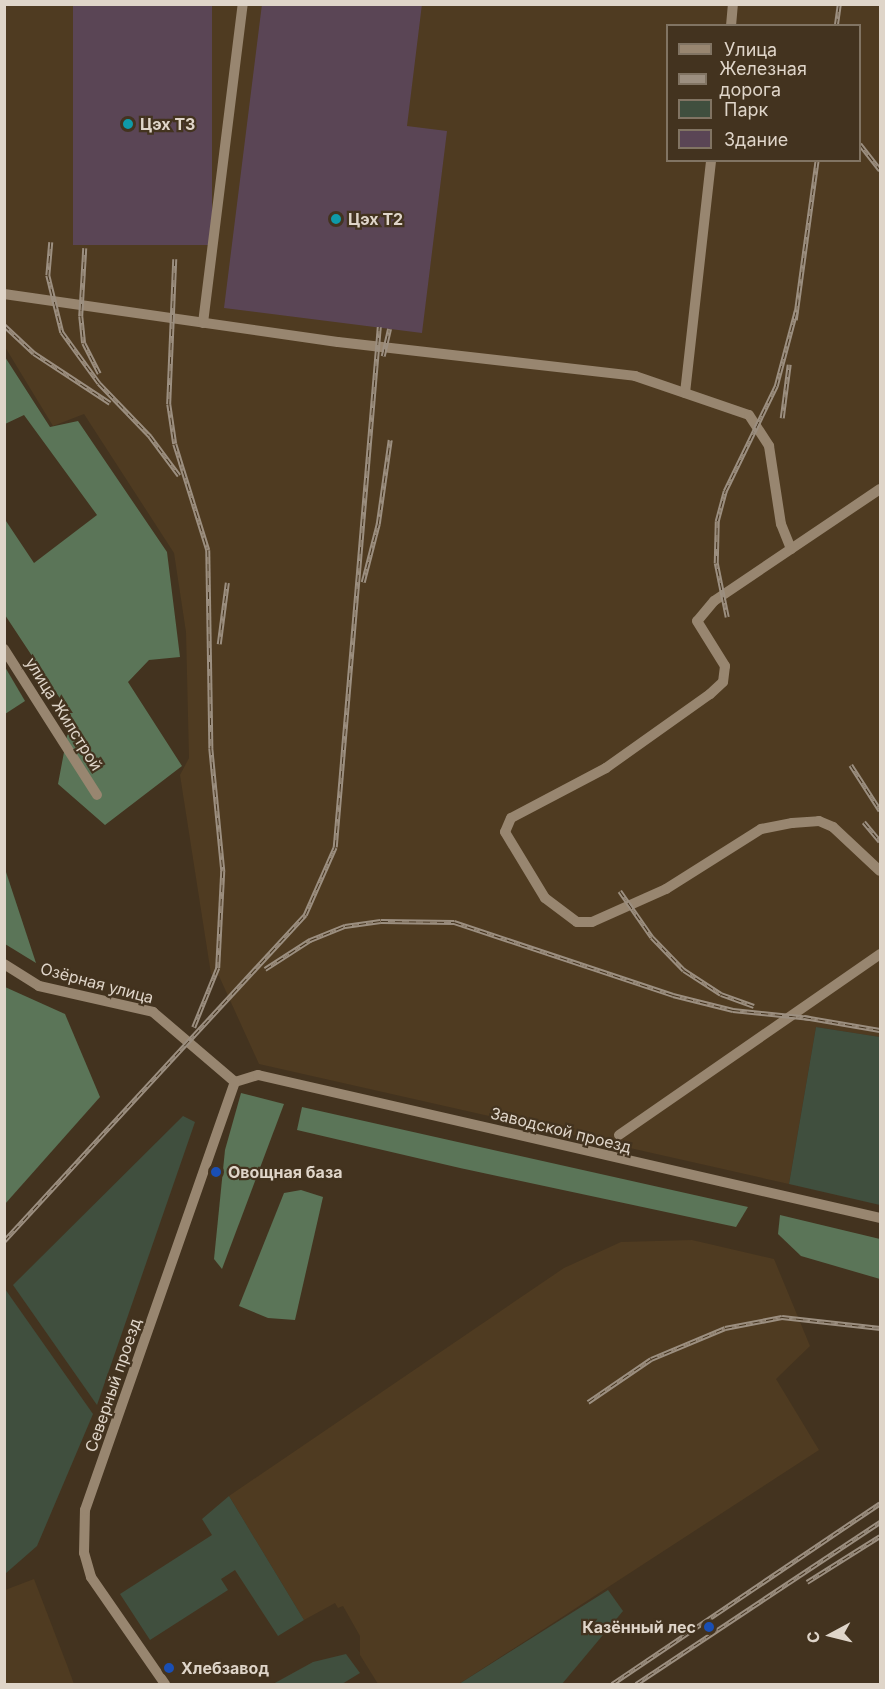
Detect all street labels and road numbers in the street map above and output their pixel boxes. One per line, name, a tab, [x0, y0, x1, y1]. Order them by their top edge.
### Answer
street label: улица Жилстрой	[21, 654, 107, 774]
street label: Озёрная улица	[38, 959, 156, 1007]
street label: Заводской проезд	[489, 1103, 633, 1157]
street label: Северный проезд	[81, 1315, 145, 1455]

